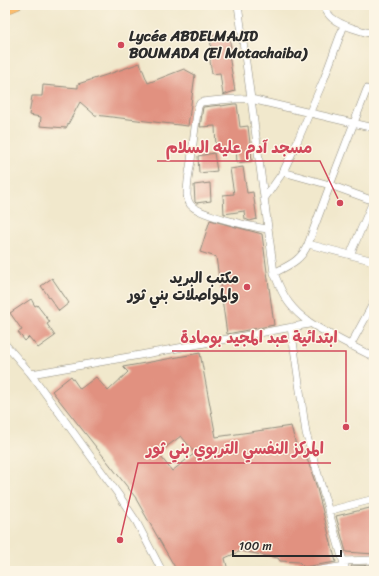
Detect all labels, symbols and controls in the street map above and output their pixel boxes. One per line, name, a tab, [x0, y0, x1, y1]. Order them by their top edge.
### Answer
place label: Lycée ABDELMAJID BOUMADA (El Motachaiba)	[129, 23, 309, 66]
marker: Lycée ABDELMAJID BOUMADA (El Motachaiba)	[116, 40, 126, 50]
callout: مسجد آدم عليه السلام	[157, 133, 320, 161]
text: مسجد آدم عليه السلام	[166, 133, 312, 162]
place label: مكتب البريد والمواصلات بني ثور	[126, 265, 239, 309]
marker: مكتب البريد والمواصلات بني ثور	[242, 282, 252, 292]
callout: ابتدائية عبد المجيد بومادة	[172, 323, 346, 351]
text: ابتدائية عبد المجيد بومادة	[180, 323, 338, 352]
text: المركز النفسي التربوي بني ثور	[144, 434, 324, 463]
callout: المركز النفسي التربوي بني ثور	[138, 435, 331, 463]
scale bar	[233, 532, 341, 558]
text: 100 m	[239, 535, 272, 557]

